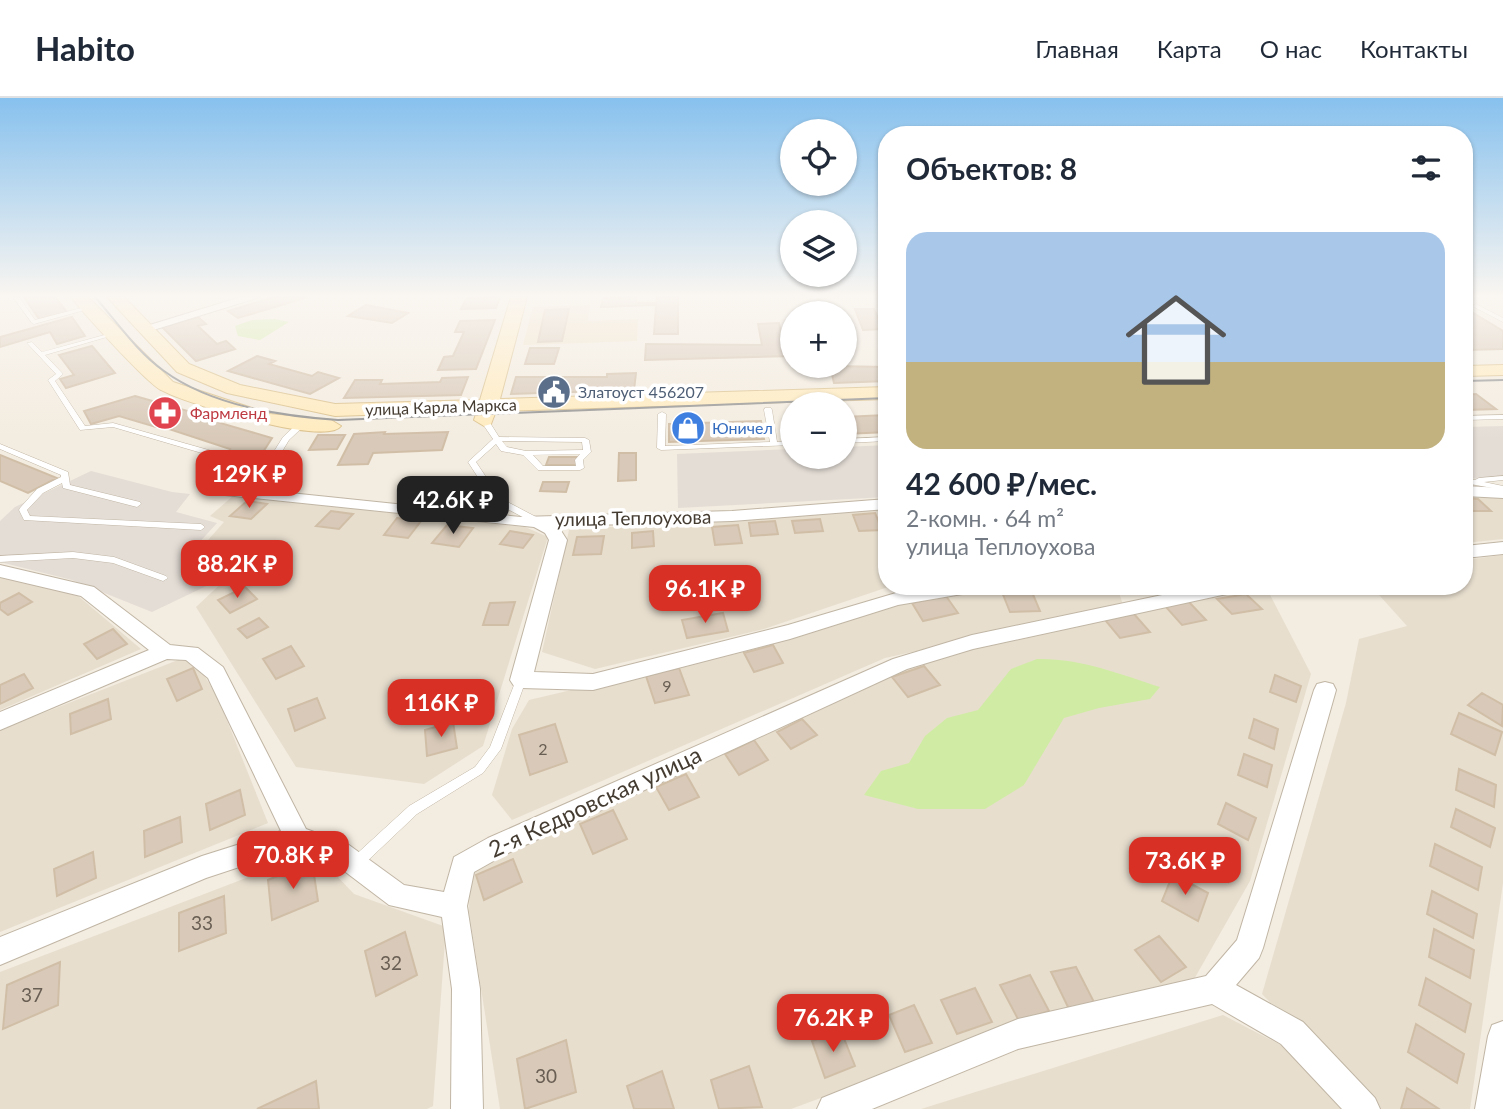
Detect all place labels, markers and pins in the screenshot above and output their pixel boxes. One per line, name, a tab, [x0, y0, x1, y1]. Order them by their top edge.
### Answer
public building icon: Златоуст 456207	[535, 373, 573, 411]
place label: Златоуст 456207	[578, 382, 704, 401]
pharmacy icon: Фармленд	[146, 394, 184, 432]
place label: Фармленд	[190, 403, 267, 422]
shop icon: Юничел	[669, 409, 707, 447]
place label: Юничел	[712, 418, 773, 437]
pin: 129K ₽	[192, 450, 306, 510]
pin: 42.6K ₽	[388, 476, 518, 536]
pin: 88.2K ₽	[172, 540, 302, 600]
pin: 96.1K ₽	[640, 566, 770, 625]
pin: 116K ₽	[384, 680, 498, 739]
pin: 70.8K ₽	[228, 832, 358, 891]
pin: 73.6K ₽	[1120, 838, 1250, 897]
pin: 76.2K ₽	[768, 995, 898, 1054]

